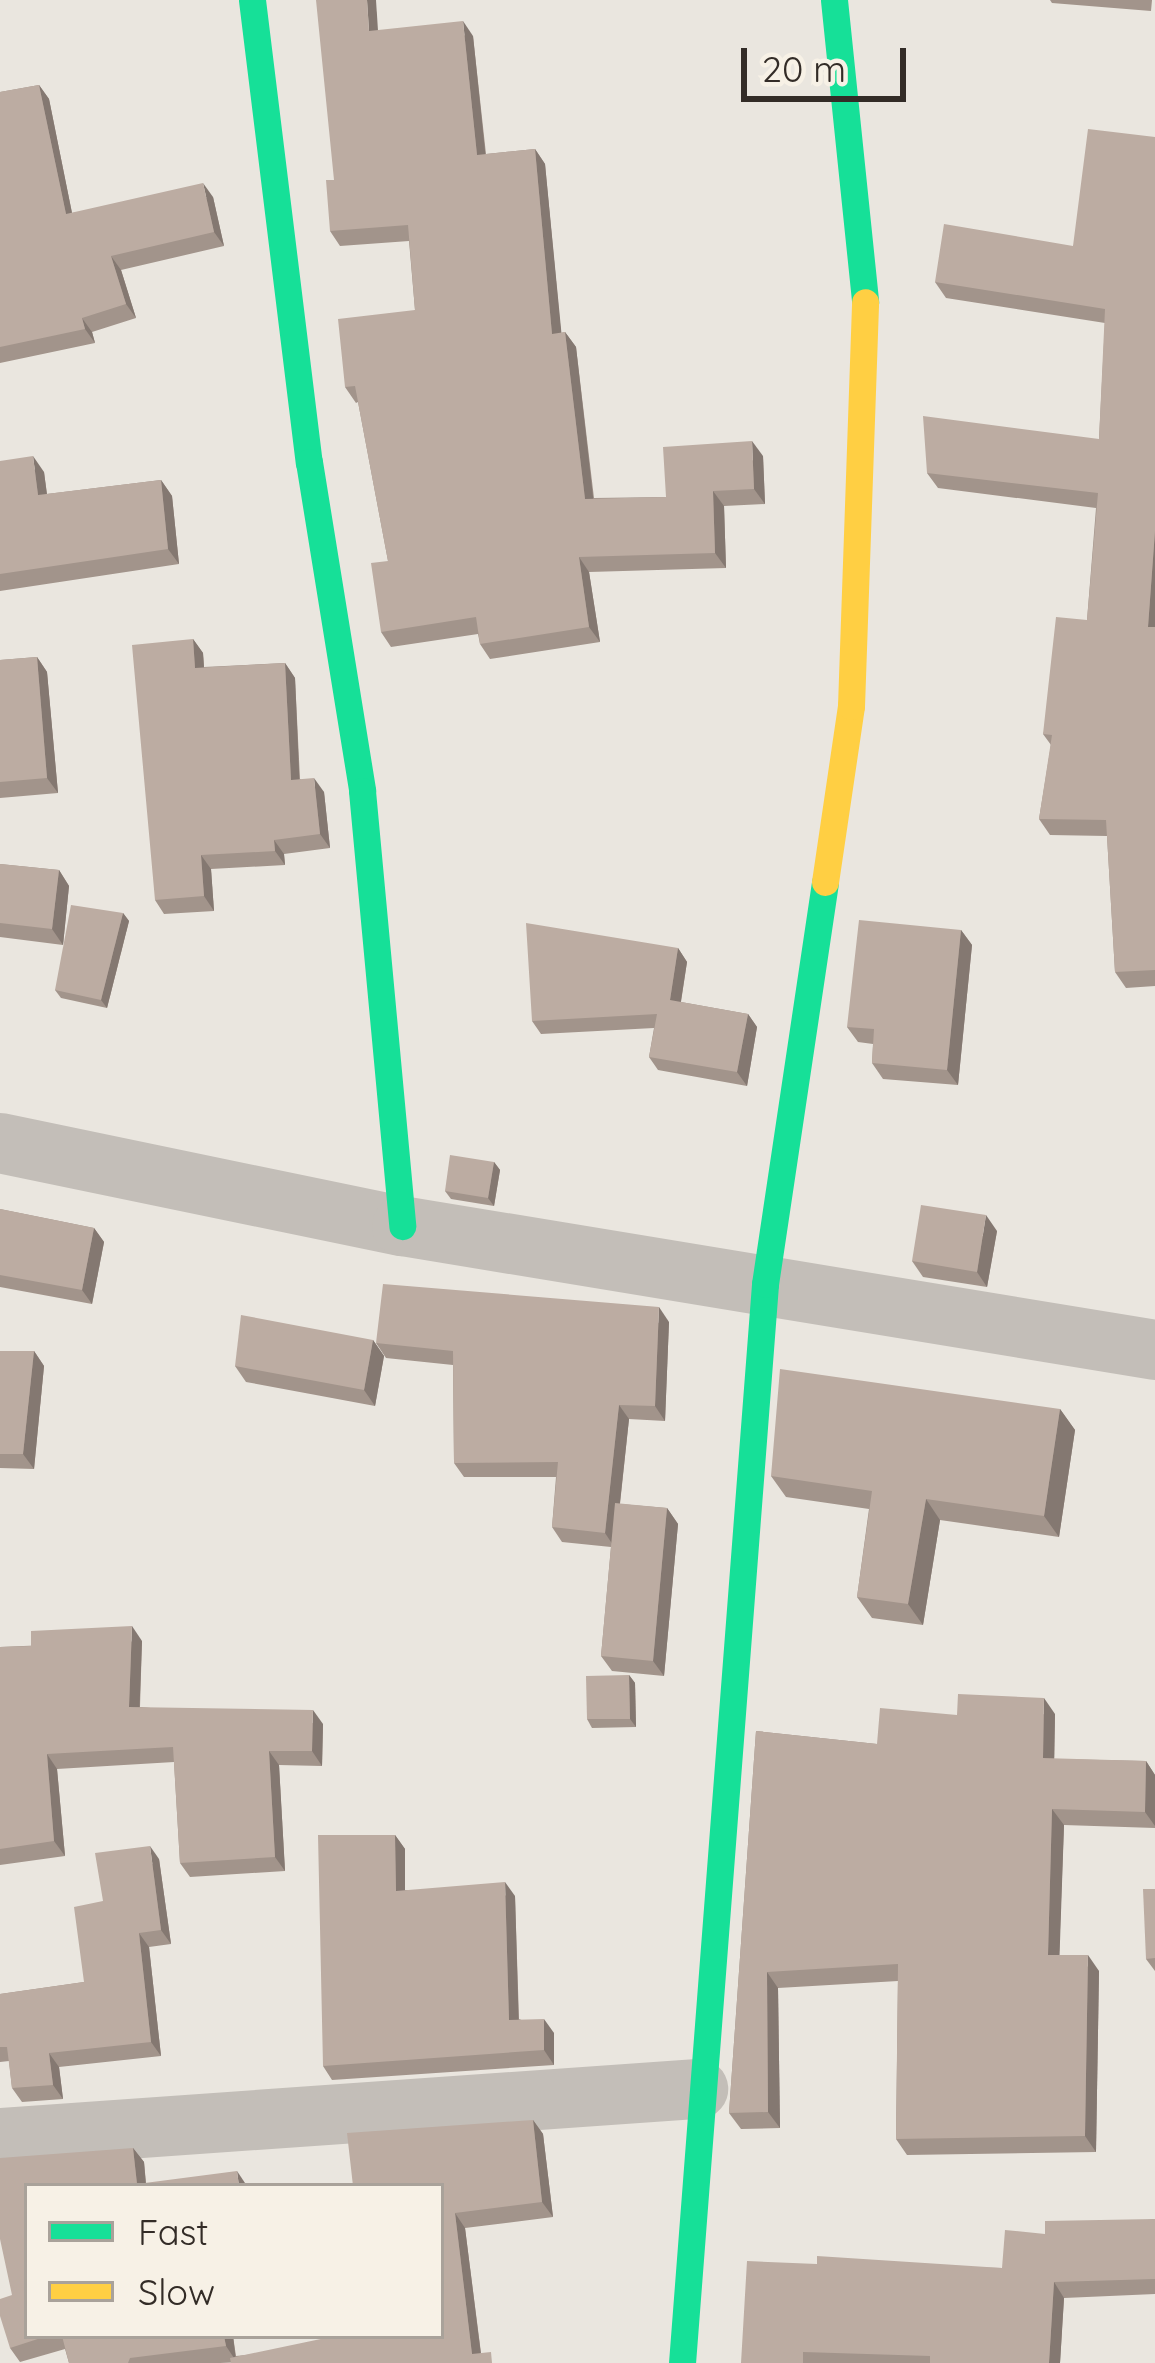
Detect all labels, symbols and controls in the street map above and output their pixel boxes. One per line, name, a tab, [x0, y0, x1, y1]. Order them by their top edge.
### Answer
scale bar	[747, 24, 912, 98]
text: 20 m	[762, 46, 846, 91]
legend	[24, 2183, 444, 2339]
text: Fast	[138, 2209, 209, 2254]
text: Slow	[138, 2269, 215, 2314]

